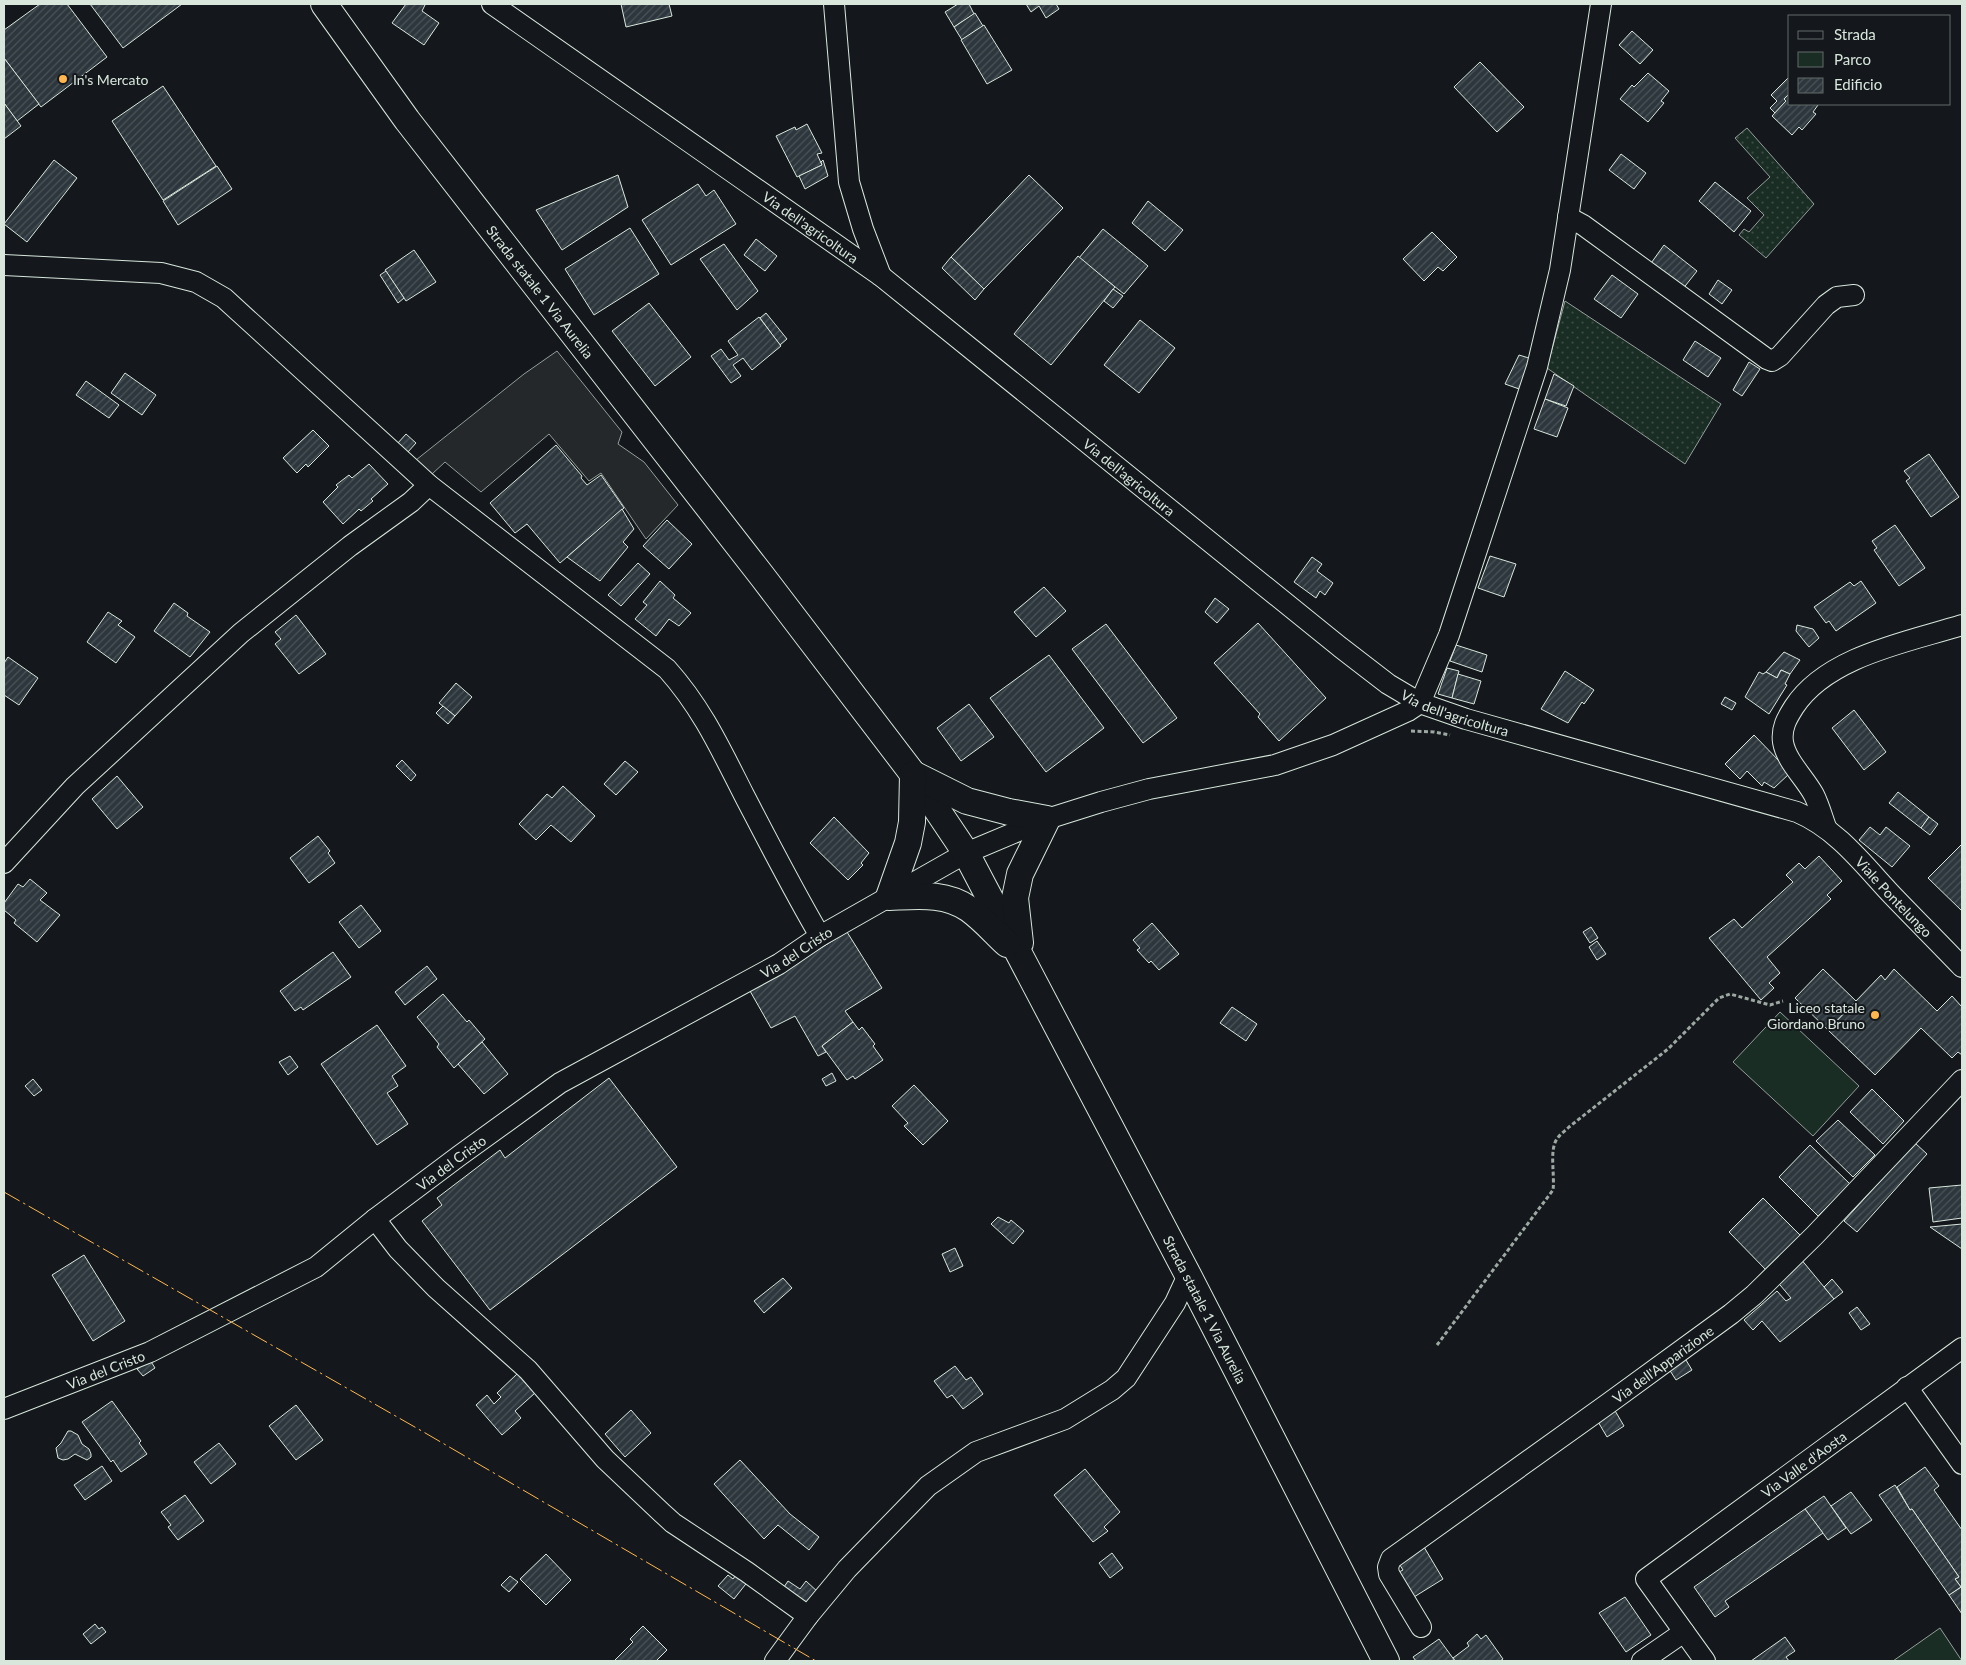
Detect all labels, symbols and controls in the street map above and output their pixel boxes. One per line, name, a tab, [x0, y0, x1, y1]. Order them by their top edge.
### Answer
legend	[1788, 15, 1951, 105]
text: Strada	[1834, 25, 1876, 43]
text: Parco	[1834, 50, 1871, 68]
place label: In's Mercato	[73, 71, 148, 88]
marker: In's Mercato	[57, 73, 69, 85]
text: Edificio	[1834, 75, 1882, 93]
street label: Via dell'agricoltura	[759, 187, 862, 266]
street label: Strada statale 1 Via Aurelia	[483, 222, 598, 362]
street label: Via dell'agricoltura	[1080, 435, 1179, 519]
street label: Via dell'agricoltura	[1398, 685, 1511, 739]
street label: Viale Pontelungo	[1852, 853, 1936, 940]
street label: Via del Cristo	[757, 922, 835, 981]
place label: Liceo statale Giordano Bruno	[1767, 999, 1865, 1032]
marker: Liceo statale Giordano Bruno	[1869, 1009, 1881, 1021]
street label: Via del Cristo	[413, 1131, 489, 1194]
street label: Strada statale 1 Via Aurelia	[1160, 1232, 1251, 1386]
street label: Via dell'Apparizione	[1609, 1321, 1716, 1406]
street label: Via del Cristo	[64, 1346, 147, 1392]
street label: Via Valle d'Aosta	[1758, 1427, 1849, 1501]

